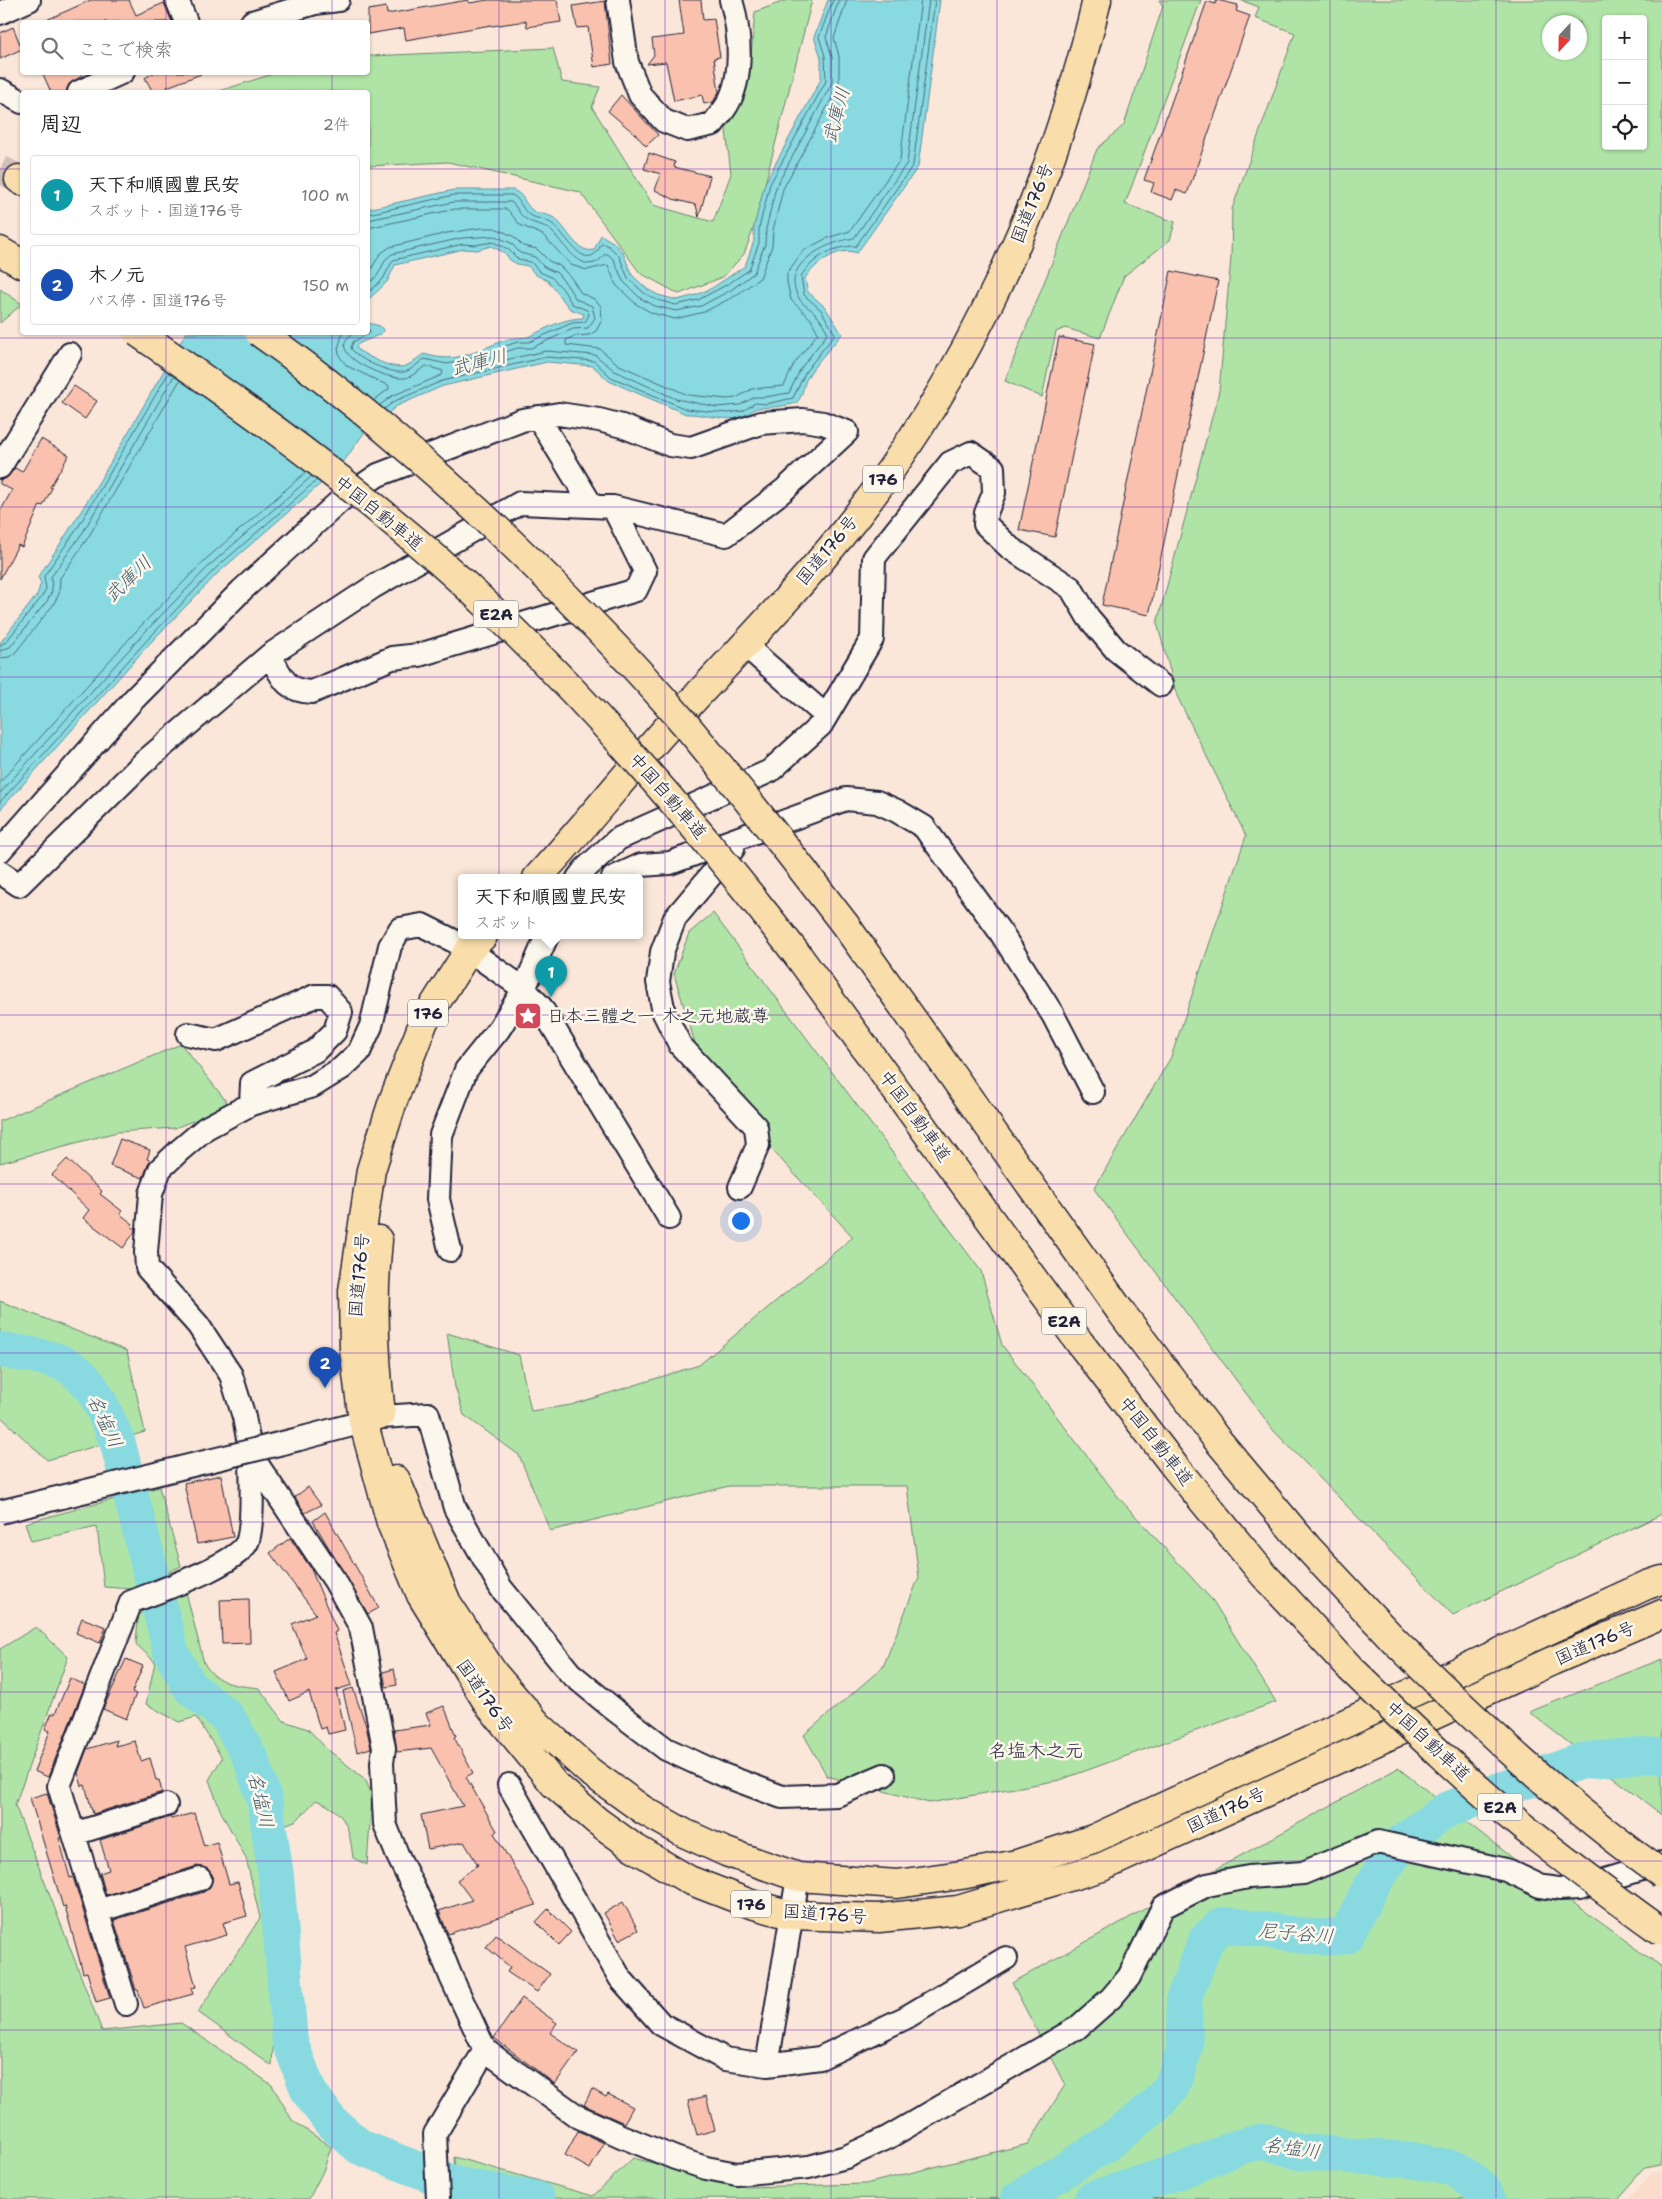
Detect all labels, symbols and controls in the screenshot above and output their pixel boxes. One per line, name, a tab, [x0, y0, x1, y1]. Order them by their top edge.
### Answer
north arrow	[1542, 15, 1587, 60]
map controls	[1602, 15, 1647, 150]
button: +	[1602, 15, 1647, 60]
search box	[20, 20, 370, 75]
icon: search	[38, 34, 66, 62]
text: ここで検索	[78, 37, 173, 62]
button: −	[1602, 60, 1647, 105]
water label: 武庫川	[817, 84, 855, 146]
button: locate	[1602, 105, 1647, 150]
text: 周辺	[40, 110, 82, 138]
text: 2件	[323, 114, 350, 135]
street label: 国道176号	[1005, 159, 1059, 247]
text: 天下和順國豊民安	[88, 172, 240, 197]
text: 1	[53, 185, 61, 206]
text: 100 m	[301, 185, 349, 206]
text: スポット · 国道176号	[88, 200, 243, 221]
text: 木ノ元	[88, 262, 145, 287]
text: 2	[51, 275, 63, 296]
text: 150 m	[302, 275, 349, 296]
text: バス停 · 国道176号	[88, 290, 227, 311]
water label: 武庫川	[448, 343, 510, 381]
road number: 176	[863, 466, 903, 492]
street label: 中国自動車道	[329, 470, 429, 556]
street label: 国道176号	[790, 510, 864, 590]
water label: 武庫川	[99, 550, 157, 608]
road number: E2A	[474, 600, 518, 628]
street label: 中国自動車道	[624, 747, 712, 845]
popup	[458, 874, 643, 939]
text: 天下和順國豊民安	[474, 884, 627, 909]
text: スポット	[474, 912, 539, 933]
pin: 1	[535, 956, 567, 997]
road number: 176	[408, 1000, 448, 1026]
place icon: 日本三體之一 木之元地蔵尊	[513, 1001, 543, 1031]
place label: 日本三體之一 木之元地蔵尊	[547, 1004, 769, 1028]
street label: 中国自動車道	[874, 1065, 956, 1167]
your location	[728, 1208, 754, 1234]
street label: 国道176号	[343, 1232, 375, 1318]
road number: E2A	[1042, 1308, 1086, 1334]
pin: 2	[309, 1347, 341, 1388]
water label: 名塩川	[82, 1390, 128, 1452]
street label: 中国自動車道	[1113, 1391, 1199, 1491]
street label: 国道176号	[1551, 1615, 1639, 1671]
street label: 国道176号	[451, 1654, 519, 1738]
street label: 中国自動車道	[1380, 1695, 1476, 1787]
district label: 名塩木之元	[988, 1738, 1084, 1763]
water label: 名塩川	[242, 1769, 280, 1831]
street label: 国道176号	[1182, 1781, 1270, 1839]
road number: E2A	[1478, 1794, 1522, 1820]
road number: 176	[731, 1890, 771, 1918]
street label: 国道176号	[782, 1899, 868, 1929]
water label: 尼子谷川	[1257, 1917, 1335, 1949]
water label: 名塩川	[1262, 2132, 1322, 2164]

